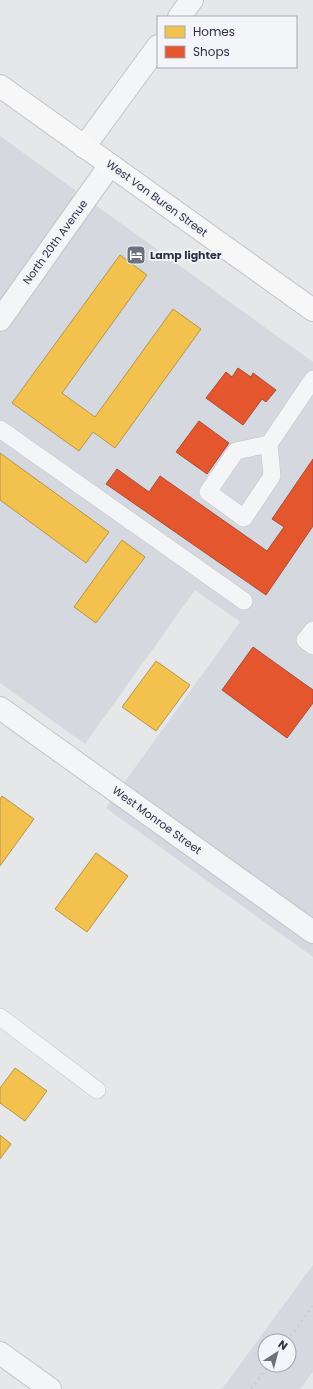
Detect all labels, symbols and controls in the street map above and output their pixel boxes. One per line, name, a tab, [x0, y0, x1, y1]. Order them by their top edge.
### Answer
legend	[157, 16, 297, 68]
text: Homes	[193, 23, 235, 40]
text: Shops	[193, 43, 230, 60]
street label: West Van Buren Street	[103, 156, 211, 240]
street label: North 20th Avenue	[19, 196, 91, 288]
hotel icon: Lamp lighter	[125, 244, 147, 266]
place label: Lamp lighter	[150, 247, 222, 263]
street label: West Monroe Street	[109, 782, 205, 858]
north arrow	[257, 1333, 297, 1373]
text: N	[275, 1336, 291, 1354]

